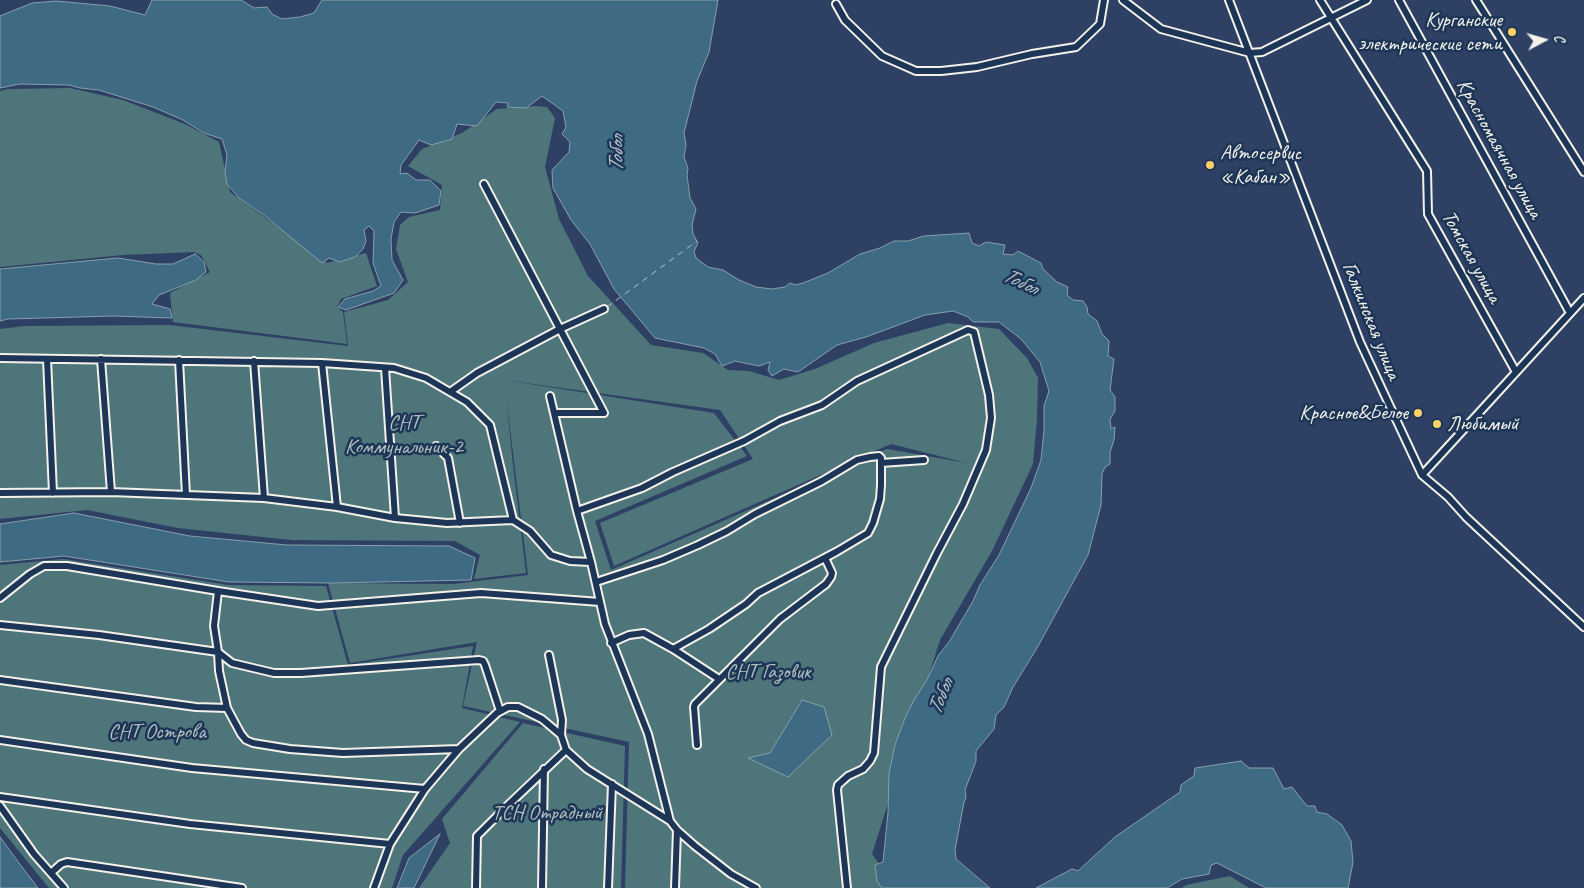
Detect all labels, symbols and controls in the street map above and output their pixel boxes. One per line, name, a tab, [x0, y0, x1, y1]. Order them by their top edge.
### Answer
place label: Курганские электрические сети	[1359, 7, 1502, 57]
north arrow	[1519, 15, 1569, 65]
marker: Курганские электрические сети	[1506, 26, 1518, 38]
text: С	[1551, 34, 1568, 43]
street label: Красномаячная улица	[1450, 75, 1548, 223]
water label: Тобол	[603, 136, 631, 172]
place label: Автосервис «Кабан»	[1220, 140, 1301, 190]
marker: Автосервис «Кабан»	[1204, 159, 1216, 171]
street label: Томская улица	[1435, 206, 1507, 308]
street label: Галкинская улица	[1336, 258, 1406, 384]
water label: Тобол	[998, 262, 1042, 302]
place label: Красное&Белое	[1299, 400, 1408, 426]
marker: Красное&Белое	[1412, 407, 1424, 419]
park label: СНТ Коммунальник-2	[345, 410, 463, 460]
place label: Любимый	[1447, 411, 1519, 437]
marker: Любимый	[1431, 418, 1443, 430]
park label: СНТ Газовик	[725, 659, 811, 685]
water label: Тобол	[922, 675, 960, 719]
park label: СНТ Острова	[108, 719, 206, 745]
park label: ТСН Отрадный	[492, 800, 602, 826]

